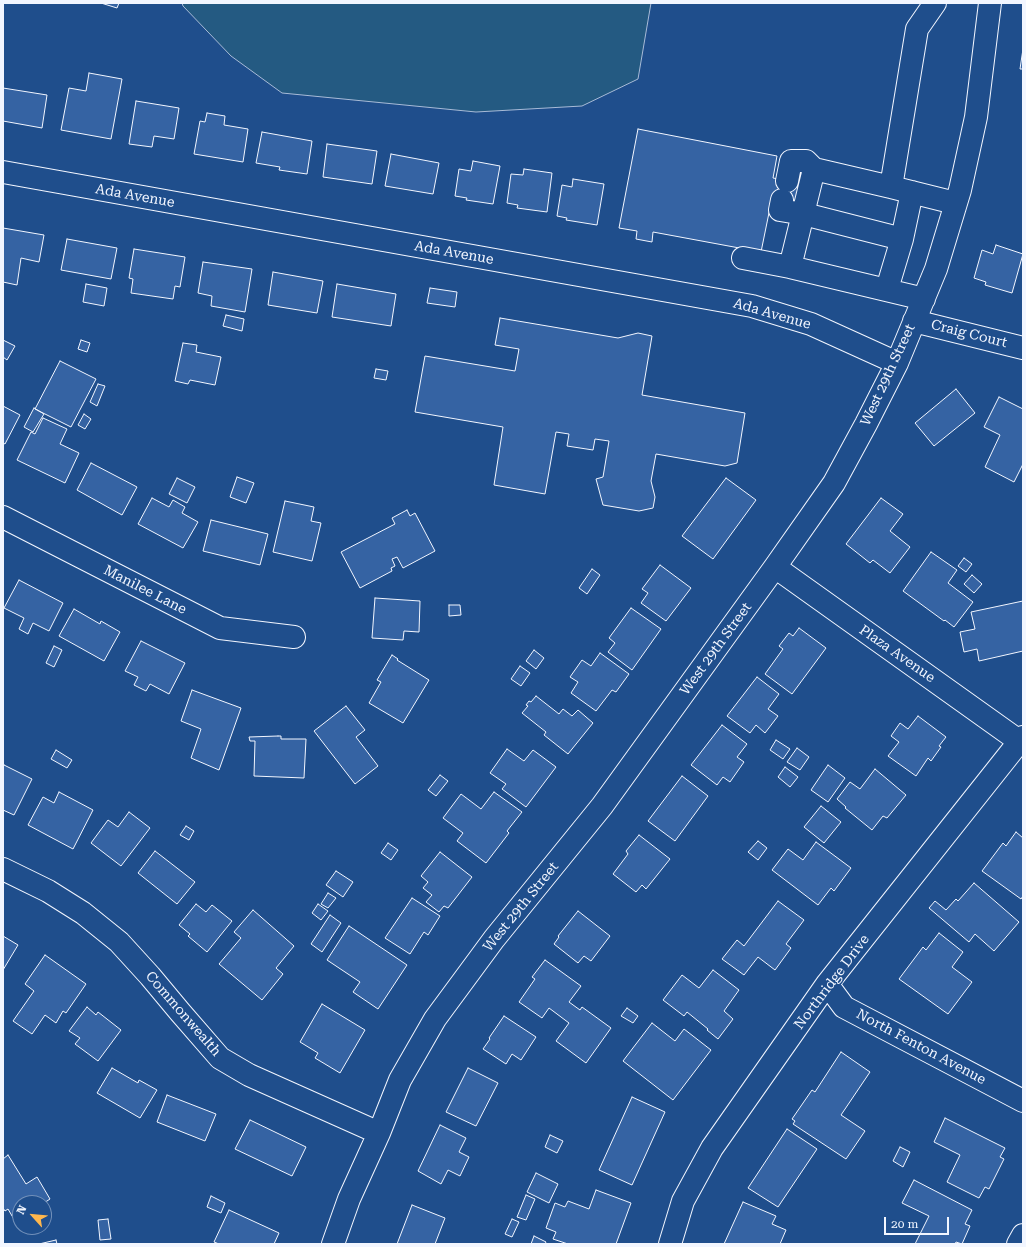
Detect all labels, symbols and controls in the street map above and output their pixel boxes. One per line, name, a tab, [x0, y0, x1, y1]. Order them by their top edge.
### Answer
street label: Ada Avenue	[94, 181, 176, 211]
street label: Ada Avenue	[413, 238, 495, 268]
street label: Ada Avenue	[731, 295, 813, 333]
street label: Craig Court	[929, 316, 1009, 352]
street label: West 29th Street	[857, 321, 919, 429]
street label: Manilee Lane	[101, 562, 189, 618]
street label: West 29th Street	[677, 599, 755, 699]
street label: Plaza Avenue	[856, 622, 938, 686]
street label: West 29th Street	[480, 859, 562, 955]
street label: Northridge Drive	[791, 931, 873, 1033]
street label: Commonwealth	[142, 968, 224, 1060]
street label: North Fenton Avenue	[853, 1006, 989, 1088]
north arrow	[12, 1195, 52, 1235]
text: N	[14, 1203, 29, 1217]
scale bar	[886, 1209, 951, 1235]
text: 20 m	[891, 1217, 918, 1231]

